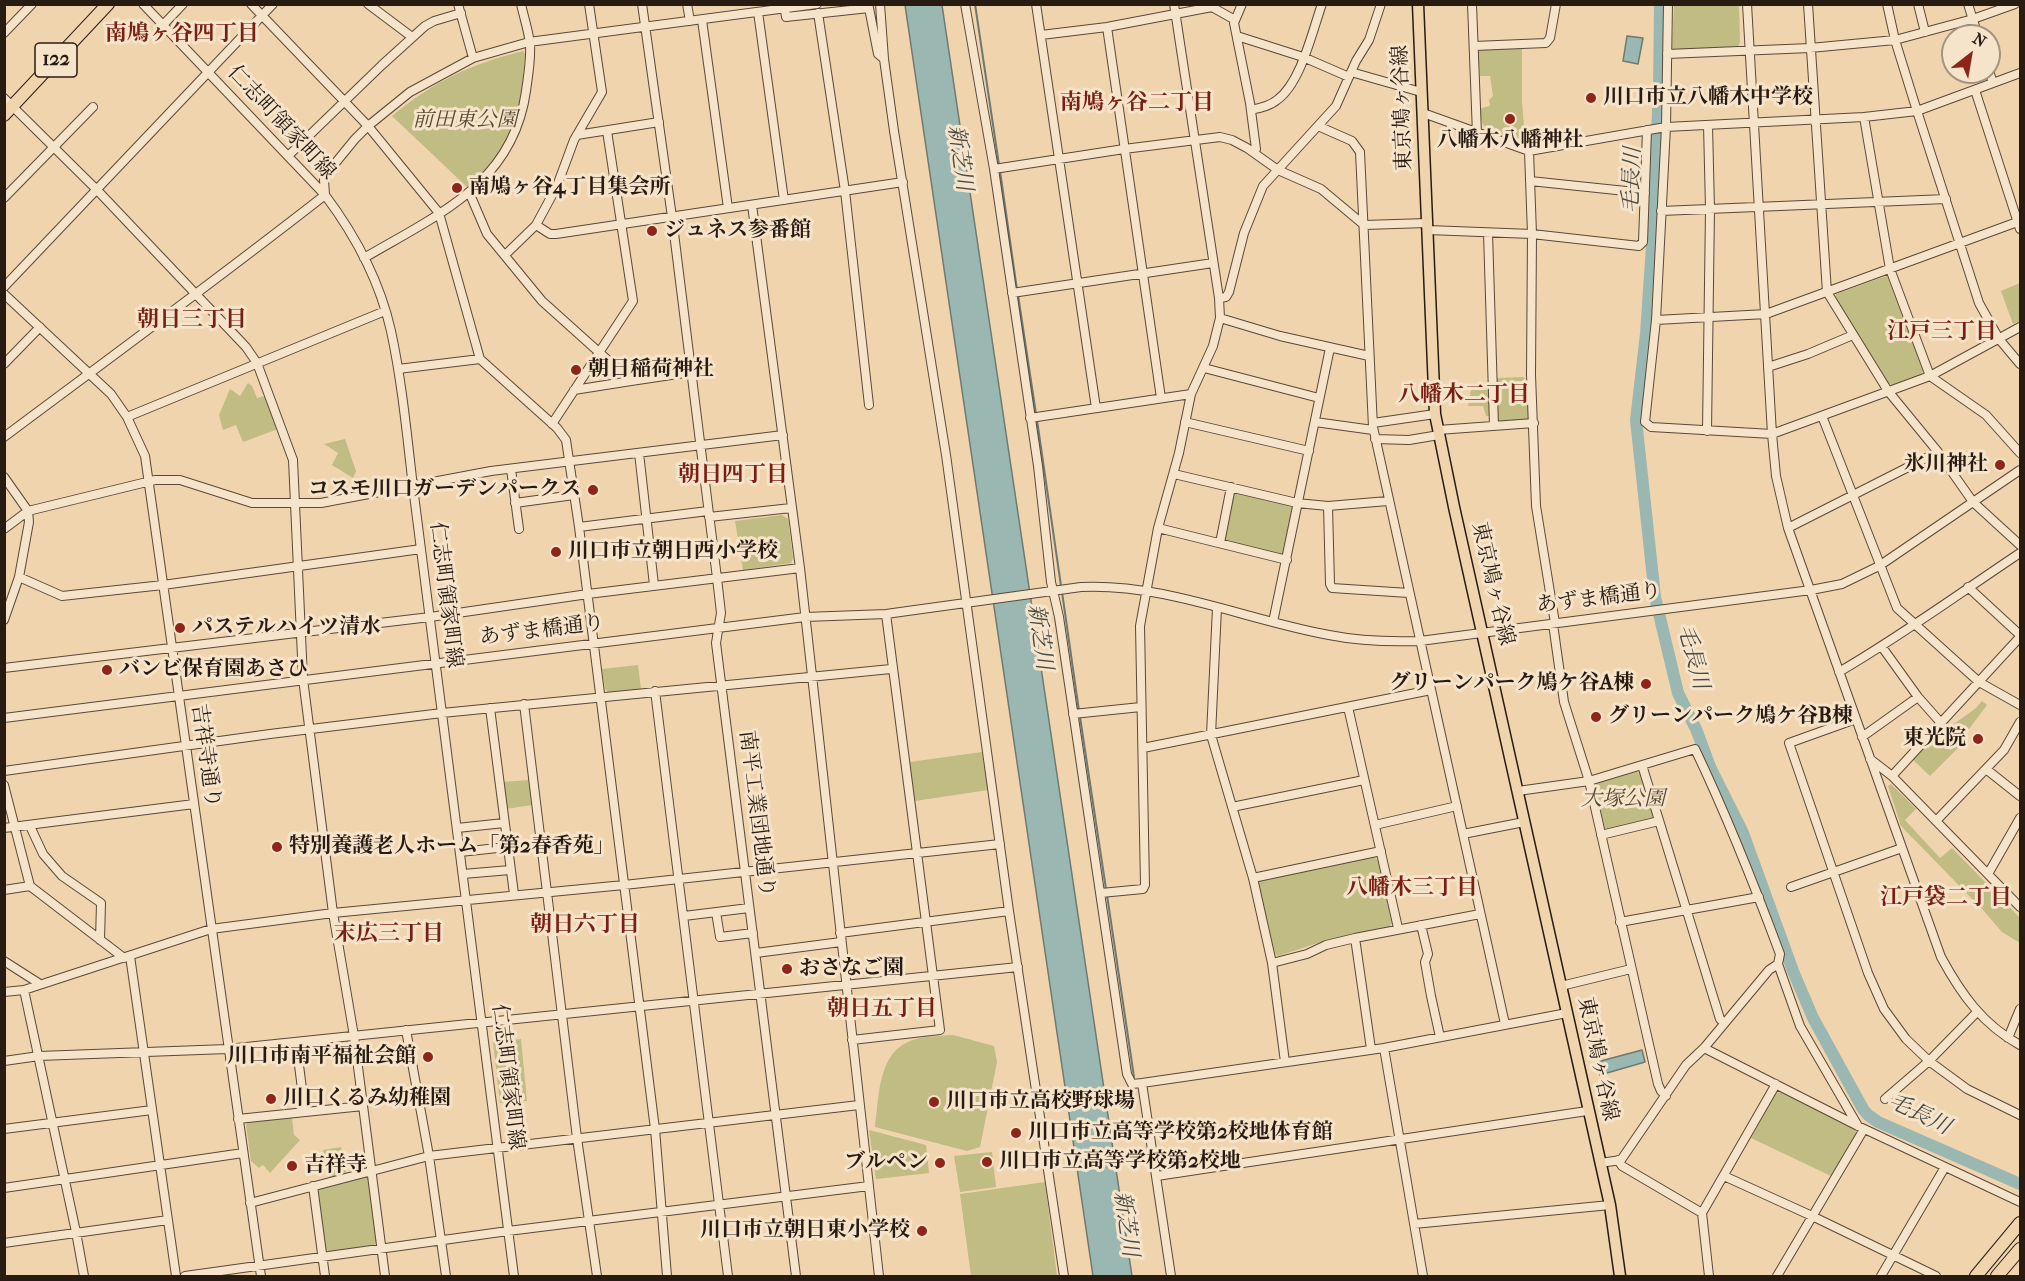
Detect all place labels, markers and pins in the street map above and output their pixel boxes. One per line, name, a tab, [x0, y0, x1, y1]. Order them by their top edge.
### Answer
place label: 川口市立八幡木中学校	[1603, 85, 1813, 111]
marker: 川口市立八幡木中学校	[1584, 91, 1598, 105]
marker: 八幡木八幡神社	[1503, 112, 1517, 126]
place label: 八幡木八幡神社	[1437, 128, 1583, 154]
place label: 南鳩ヶ谷4丁目集会所	[469, 175, 670, 201]
marker: 南鳩ヶ谷4丁目集会所	[450, 181, 464, 195]
place label: ジュネス参番館	[664, 218, 811, 244]
marker: ジュネス参番館	[645, 224, 659, 238]
place label: 朝日稲荷神社	[588, 357, 714, 383]
marker: 朝日稲荷神社	[569, 363, 583, 377]
place label: 氷川神社	[1904, 452, 1988, 478]
marker: 氷川神社	[1993, 458, 2007, 472]
place label: コスモ川口ガーデンパークス	[308, 477, 581, 503]
marker: コスモ川口ガーデンパークス	[586, 483, 600, 497]
place label: 川口市立朝日西小学校	[568, 539, 778, 565]
marker: 川口市立朝日西小学校	[549, 545, 563, 559]
place label: パステルハイツ清水	[192, 615, 381, 641]
marker: パステルハイツ清水	[173, 621, 187, 635]
place label: バンビ保育園あさひ	[119, 657, 308, 683]
marker: バンビ保育園あさひ	[100, 663, 114, 677]
place label: グリーンパーク鳩ケ谷A棟	[1389, 671, 1634, 697]
marker: グリーンパーク鳩ケ谷A棟	[1639, 677, 1653, 691]
place label: グリーンパーク鳩ケ谷B棟	[1608, 704, 1853, 730]
marker: グリーンパーク鳩ケ谷B棟	[1589, 710, 1603, 724]
place label: 東光院	[1903, 726, 1966, 752]
marker: 東光院	[1971, 732, 1985, 746]
place label: 特別養護老人ホーム「第2春香苑」	[289, 834, 615, 860]
marker: 特別養護老人ホーム「第2春香苑」	[270, 840, 284, 854]
place label: おさなご園	[799, 956, 904, 982]
marker: おさなご園	[780, 962, 794, 976]
place label: 川口市南平福祉会館	[227, 1044, 416, 1070]
marker: 川口市南平福祉会館	[421, 1050, 435, 1064]
place label: 川口くるみ幼稚園	[283, 1086, 451, 1112]
place label: 川口市立高校野球場	[946, 1089, 1135, 1115]
marker: 川口くるみ幼稚園	[264, 1092, 278, 1106]
marker: 川口市立高校野球場	[927, 1095, 941, 1109]
place label: 川口市立高等学校第2校地体育館	[1028, 1120, 1333, 1146]
marker: 川口市立高等学校第2校地体育館	[1009, 1126, 1023, 1140]
place label: 川口市立高等学校第2校地	[999, 1149, 1241, 1175]
place label: ブルペン	[844, 1150, 928, 1176]
place label: 吉祥寺	[304, 1153, 367, 1179]
marker: 川口市立高等学校第2校地	[980, 1155, 994, 1169]
marker: ブルペン	[933, 1156, 947, 1170]
marker: 吉祥寺	[285, 1159, 299, 1173]
place label: 川口市立朝日東小学校	[700, 1218, 910, 1244]
marker: 川口市立朝日東小学校	[915, 1224, 929, 1238]

